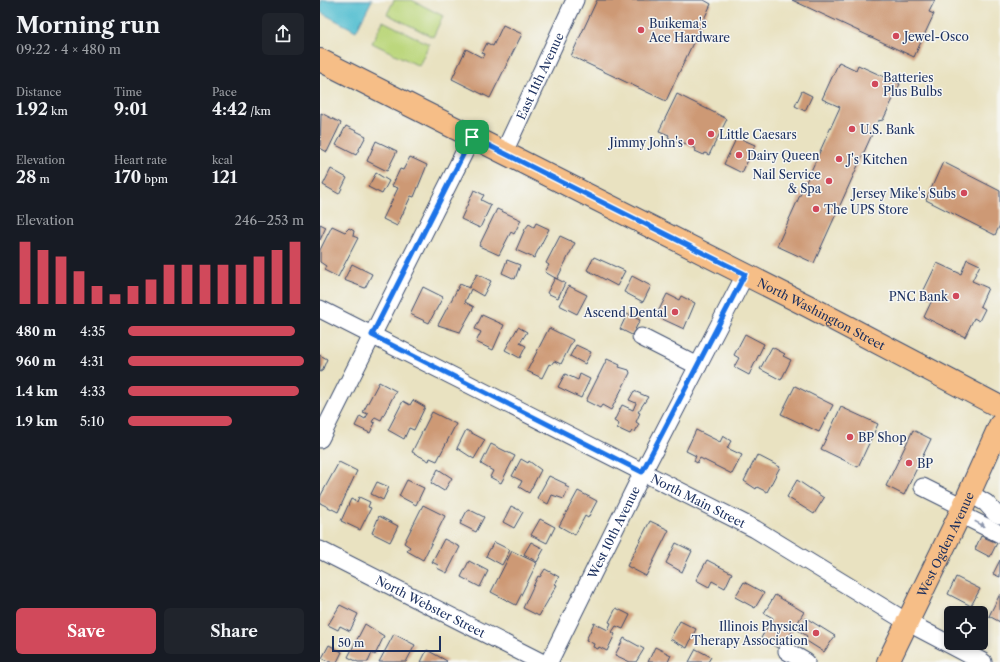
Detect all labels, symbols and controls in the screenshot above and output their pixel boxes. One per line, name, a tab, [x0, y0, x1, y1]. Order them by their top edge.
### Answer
text: Morning run	[16, 12, 160, 39]
button: share	[262, 13, 304, 55]
place label: Buikema's Ace Hardware	[648, 16, 730, 45]
marker: Buikema's Ace Hardware	[636, 25, 646, 35]
place label: Jewel-Osco	[902, 29, 969, 44]
street label: East 11th Avenue	[513, 30, 566, 122]
marker: Jewel-Osco	[891, 31, 901, 41]
text: 09:22 · 4 × 480 m	[16, 41, 121, 57]
place label: Batteries Plus Bulbs	[883, 70, 942, 99]
marker: Batteries Plus Bulbs	[870, 79, 880, 89]
text: Distance	[16, 85, 62, 99]
text: Time	[114, 85, 142, 99]
text: Pace	[212, 85, 237, 99]
text: 1.92	[16, 99, 48, 119]
text: 9:01	[114, 99, 148, 119]
text: 4:42	[212, 99, 247, 119]
text: km	[48, 104, 68, 118]
text: /km	[247, 104, 271, 118]
pin	[455, 120, 489, 154]
place label: U.S. Bank	[860, 122, 916, 137]
marker: U.S. Bank	[847, 124, 857, 134]
icon: arrive	[461, 126, 483, 148]
place label: Little Caesars	[719, 127, 797, 142]
marker: Little Caesars	[706, 129, 716, 139]
place label: Jimmy John's	[608, 135, 683, 150]
marker: Jimmy John's	[686, 137, 696, 147]
place label: Dairy Queen	[747, 148, 820, 163]
marker: Dairy Queen	[734, 150, 744, 160]
place label: J's Kitchen	[845, 152, 908, 167]
text: Elevation	[16, 153, 65, 167]
text: Heart rate	[114, 153, 167, 167]
text: kcal	[212, 153, 233, 167]
marker: J's Kitchen	[834, 154, 844, 164]
text: 28	[16, 167, 37, 187]
text: 170	[114, 167, 141, 187]
text: 121	[212, 167, 237, 187]
place label: Nail Service & Spa	[753, 167, 822, 196]
text: m	[37, 172, 50, 186]
text: bpm	[141, 172, 168, 186]
marker: Nail Service & Spa	[824, 176, 834, 186]
place label: Jersey Mike's Subs	[850, 186, 956, 201]
marker: Jersey Mike's Subs	[959, 188, 969, 198]
place label: The UPS Store	[824, 202, 909, 217]
marker: The UPS Store	[811, 204, 821, 214]
text: Elevation	[16, 212, 74, 228]
text: 246–253 m	[234, 212, 304, 228]
street label: North Washington Street	[755, 274, 889, 353]
place label: PNC Bank	[889, 289, 949, 304]
marker: PNC Bank	[951, 291, 961, 301]
place label: Ascend Dental	[583, 305, 667, 320]
marker: Ascend Dental	[670, 307, 680, 317]
text: 480 m	[16, 323, 56, 339]
text: 4:35	[80, 323, 105, 339]
text: 960 m	[16, 353, 56, 369]
text: 4:31	[80, 353, 104, 369]
text: 1.4 km	[16, 383, 58, 399]
text: 4:33	[80, 383, 105, 399]
text: 1.9 km	[16, 413, 58, 429]
text: 5:10	[80, 413, 104, 429]
place label: BP Shop	[858, 430, 907, 445]
marker: BP Shop	[845, 432, 855, 442]
place label: BP	[917, 456, 933, 471]
marker: BP	[904, 458, 914, 468]
street label: North Main Street	[649, 470, 749, 531]
street label: West 10th Avenue	[584, 483, 643, 582]
street label: West Ogden Avenue	[913, 489, 977, 600]
one-way arrow	[974, 521, 986, 527]
street label: North Webster Street	[373, 572, 489, 640]
map controls	[944, 606, 988, 650]
button: locate	[944, 606, 988, 650]
button: Save	[16, 608, 156, 654]
button: Share	[164, 608, 304, 654]
place label: Illinois Physical Therapy Association	[692, 619, 808, 648]
marker: Illinois Physical Therapy Association	[811, 628, 821, 638]
scale bar	[332, 634, 441, 653]
text: 50 m	[338, 636, 364, 650]

